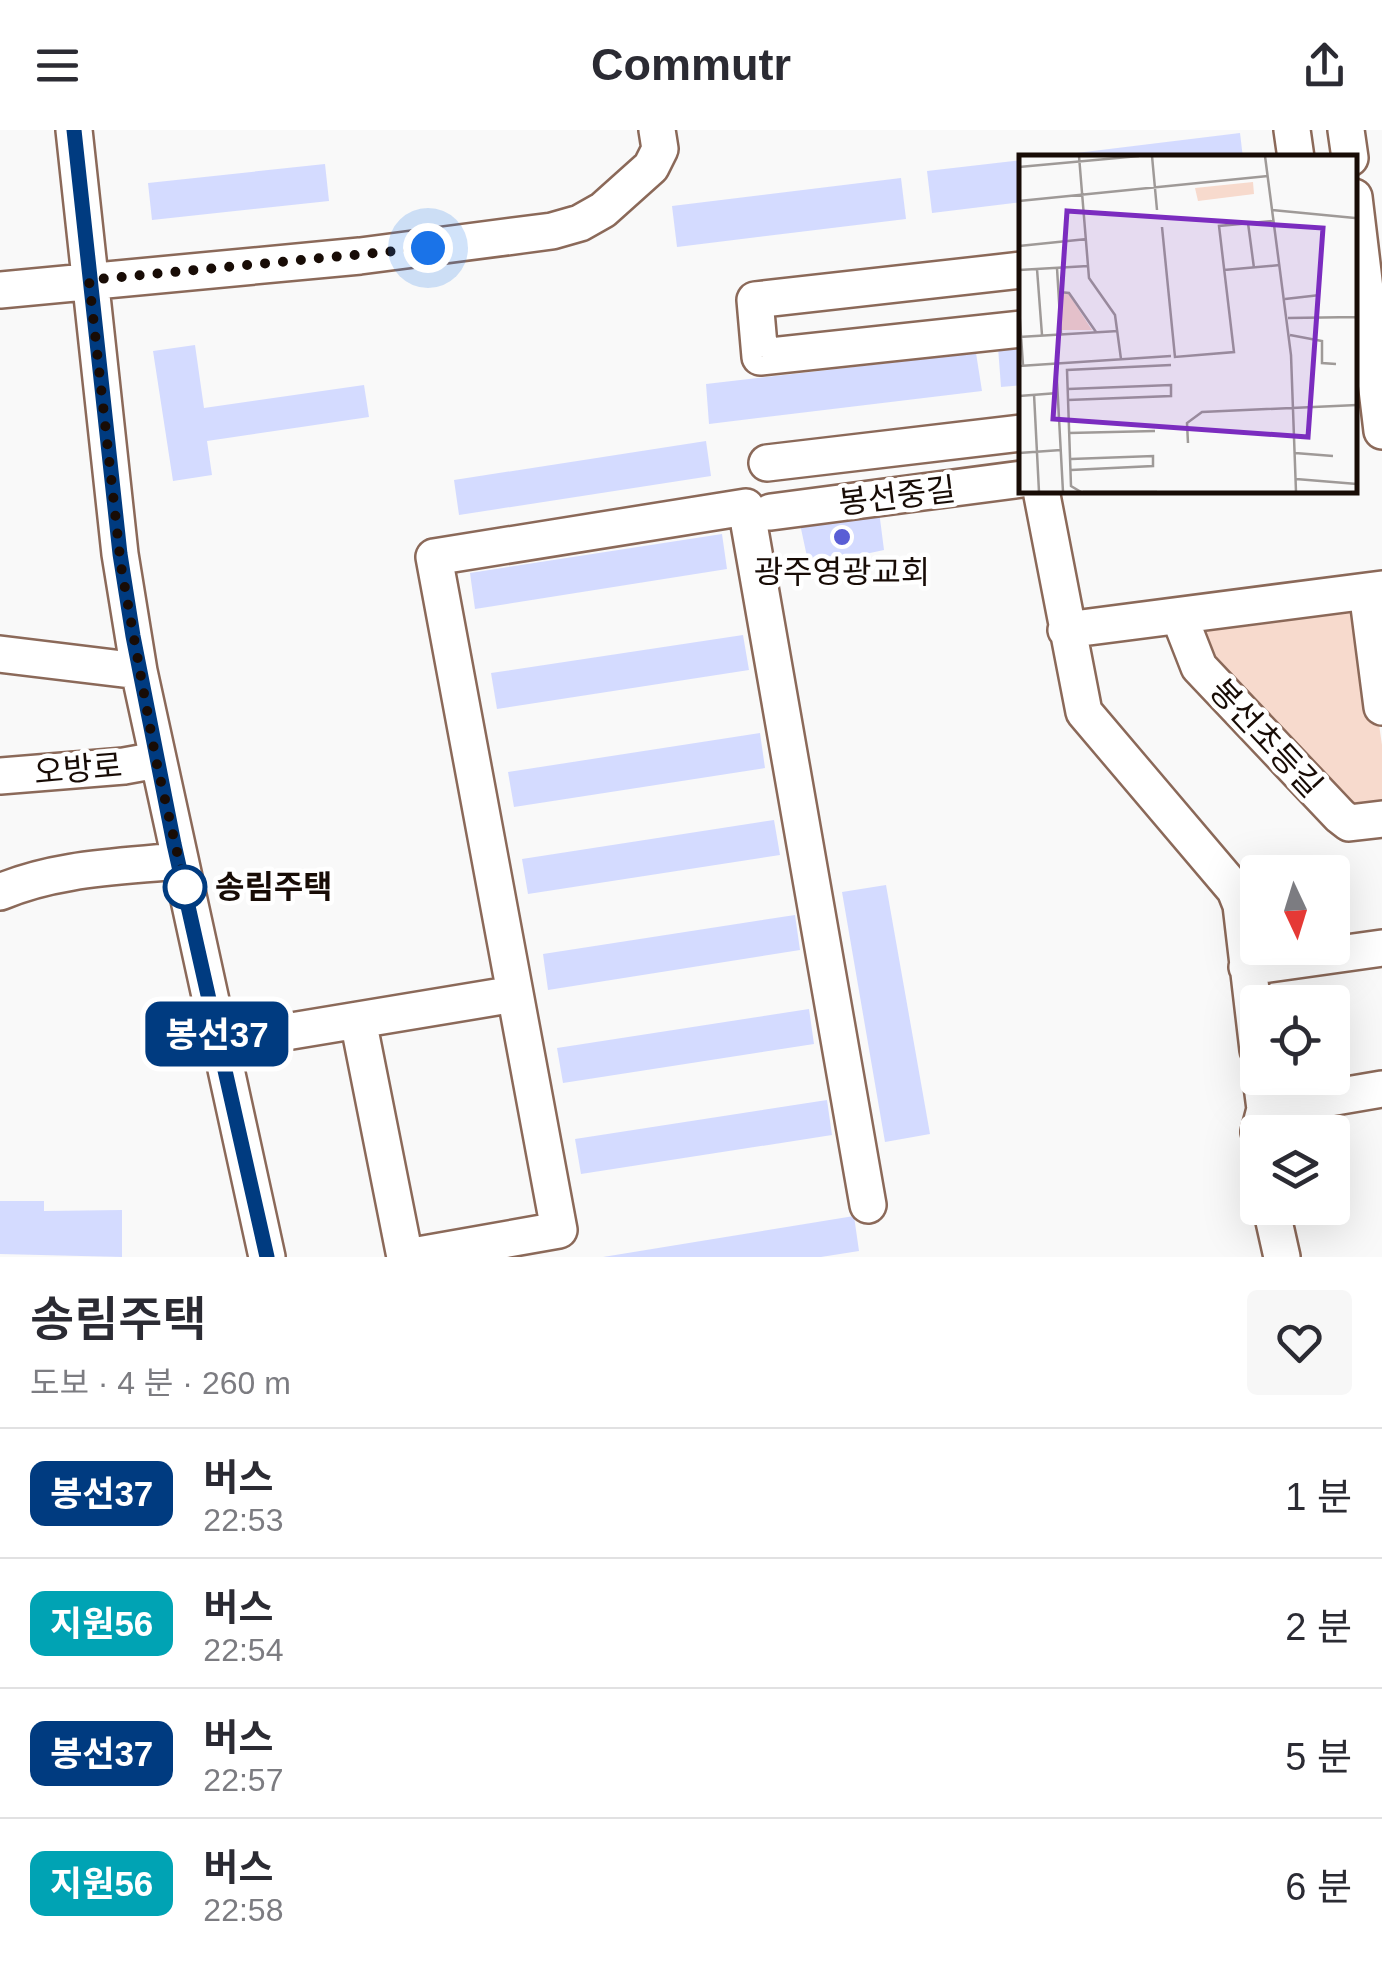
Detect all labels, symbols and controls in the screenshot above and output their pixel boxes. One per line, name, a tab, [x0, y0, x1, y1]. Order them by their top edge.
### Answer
icon: menu	[30, 38, 85, 93]
icon: share	[1297, 38, 1352, 93]
text: Commutr	[591, 39, 791, 90]
inset map	[1019, 155, 1357, 492]
your location	[403, 223, 453, 273]
street label: 봉선중길	[836, 471, 958, 521]
marker: 광주영광교회	[831, 526, 853, 548]
place label: 광주영광교회	[754, 554, 930, 590]
street label: 봉선초등길	[1203, 672, 1329, 804]
street label: 오방로	[32, 747, 124, 791]
north arrow	[1240, 855, 1350, 965]
map controls	[1240, 855, 1350, 1225]
marker: 송림주택	[164, 866, 206, 908]
place label: 송림주택	[215, 869, 333, 905]
button: locate	[1240, 985, 1350, 1095]
line badge: 봉선37	[147, 1002, 287, 1066]
text: 봉선37	[165, 1015, 269, 1054]
button: layers	[1240, 1115, 1350, 1225]
button: heart	[1247, 1290, 1352, 1395]
text: 송림주택	[30, 1293, 207, 1346]
text: 도보 · 4 분 · 260 m	[30, 1365, 291, 1401]
text: 버스	[203, 1457, 273, 1499]
text: 봉선37	[50, 1474, 153, 1513]
text: 1 분	[1285, 1476, 1352, 1518]
text: 22:53	[203, 1502, 283, 1538]
text: 버스	[203, 1587, 273, 1629]
text: 지원56	[50, 1604, 153, 1643]
text: 2 분	[1285, 1606, 1352, 1648]
text: 22:54	[203, 1632, 283, 1668]
text: 버스	[203, 1717, 273, 1759]
text: 봉선37	[50, 1734, 153, 1773]
text: 5 분	[1285, 1736, 1352, 1778]
text: 22:57	[203, 1762, 283, 1798]
text: 버스	[203, 1847, 273, 1889]
text: 지원56	[50, 1864, 153, 1903]
text: 6 분	[1285, 1866, 1352, 1908]
text: 22:58	[203, 1892, 283, 1928]

